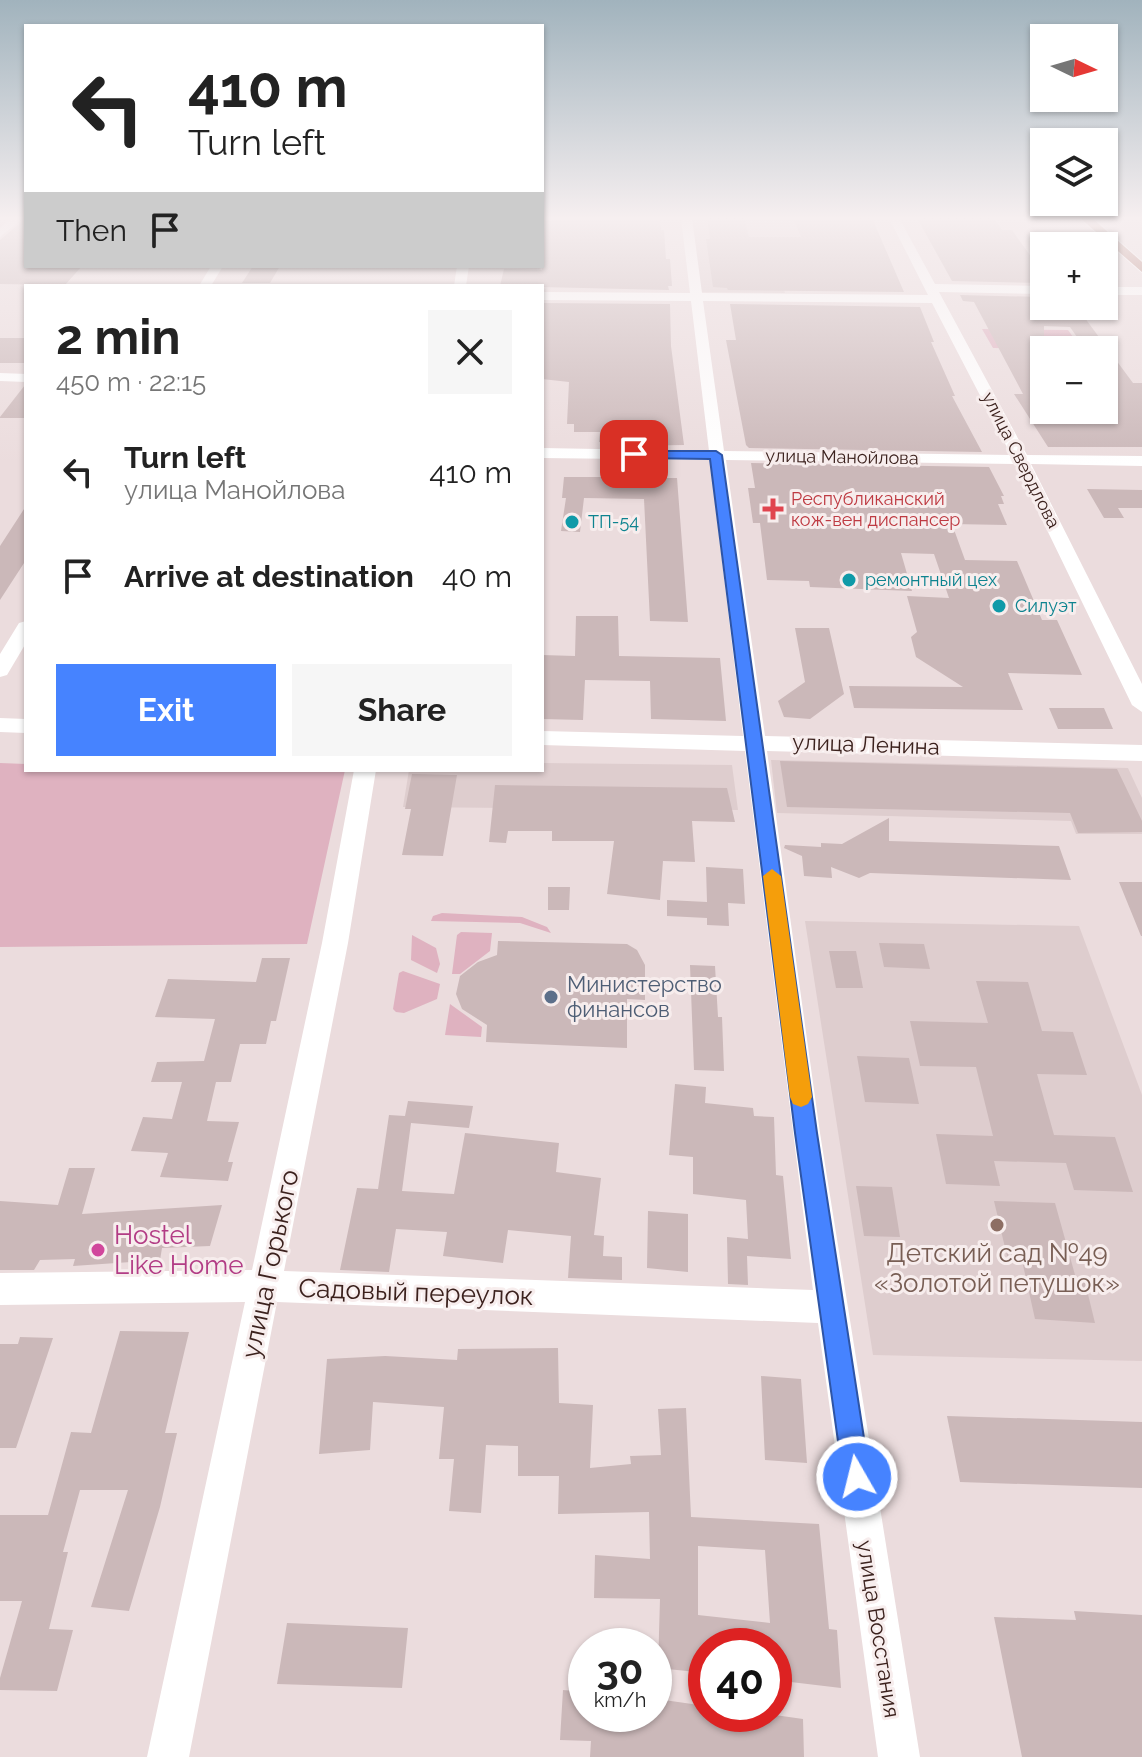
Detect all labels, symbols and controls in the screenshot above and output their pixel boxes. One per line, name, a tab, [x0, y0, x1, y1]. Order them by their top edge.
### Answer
north arrow	[1030, 24, 1118, 112]
map controls	[1030, 24, 1118, 424]
text: 410 m	[188, 54, 348, 120]
icon: left	[56, 56, 160, 160]
text: Turn left	[188, 121, 326, 163]
button: layers	[1030, 128, 1118, 216]
icon: arrive	[143, 208, 187, 252]
text: Then	[56, 213, 127, 248]
button: +	[1030, 232, 1118, 320]
text: 2 min	[56, 309, 181, 365]
button: close	[428, 310, 512, 394]
button: −	[1030, 336, 1118, 424]
text: 450 m · 22:15	[56, 367, 206, 397]
street label: улица Свердлова	[978, 388, 1065, 531]
pin	[600, 420, 668, 488]
icon: arrive	[612, 432, 656, 476]
text: Turn left	[124, 440, 246, 475]
street label: улица Манойлова	[765, 445, 919, 468]
icon: left	[56, 450, 100, 494]
text: 410 m	[429, 455, 512, 490]
text: улица Манойлова	[124, 475, 345, 505]
place label: Республиканский кож-вен диспансер	[791, 488, 960, 530]
marker: Республиканский кож-вен диспансер	[762, 498, 784, 520]
place label: ТП-54	[588, 511, 639, 532]
marker: ТП-54	[563, 513, 581, 531]
icon: arrive	[56, 554, 100, 598]
text: Arrive at destination	[124, 559, 414, 594]
text: 40 m	[442, 559, 512, 594]
place label: ремонтный цех	[865, 569, 997, 590]
marker: ремонтный цех	[840, 571, 858, 589]
place label: Силуэт	[1015, 595, 1077, 616]
marker: Силуэт	[990, 597, 1008, 615]
button: Exit	[56, 664, 276, 756]
button: Share	[292, 664, 512, 756]
street label: улица Ленина	[792, 728, 940, 760]
place label: Министерство финансов	[567, 971, 722, 1022]
marker: Министерство финансов	[542, 988, 560, 1006]
street label: улица Горького	[235, 1167, 305, 1361]
marker: Детский сад №49 «Золотой петушок»	[988, 1216, 1006, 1234]
place label: Hostel Like Home	[114, 1220, 243, 1280]
place label: Детский сад №49 «Золотой петушок»	[874, 1238, 1120, 1298]
marker: Hostel Like Home	[89, 1241, 107, 1259]
street label: Садовый переулок	[298, 1273, 534, 1311]
position arrow	[815, 1435, 899, 1519]
street label: улица Восстания	[852, 1538, 906, 1720]
speed limit sign: 40	[688, 1628, 792, 1732]
text: 30	[597, 1646, 643, 1693]
text: km/h	[594, 1688, 646, 1712]

